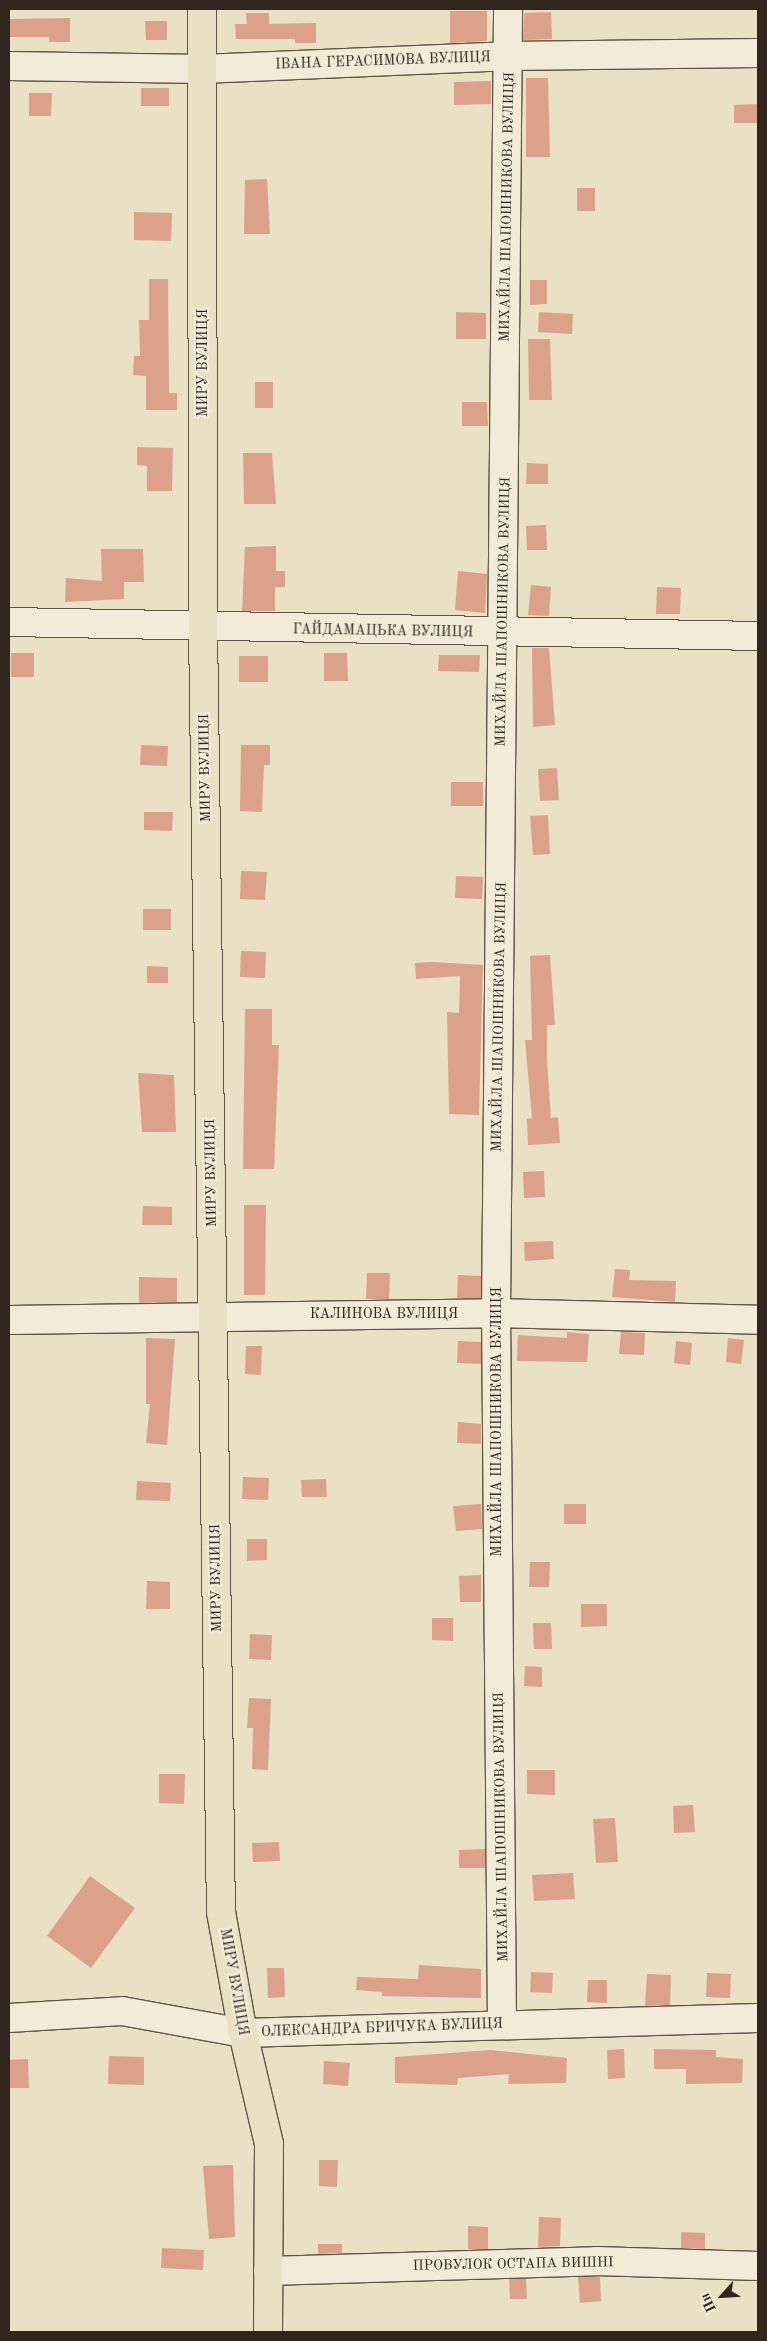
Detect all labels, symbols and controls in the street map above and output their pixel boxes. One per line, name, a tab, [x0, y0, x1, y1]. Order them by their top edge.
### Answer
street label: ІВАНА ГЕРАСИМОВА ВУЛИЦЯ	[275, 49, 491, 73]
street label: МИХАЙЛА ШАПОШНИКОВА ВУЛИЦЯ	[496, 72, 518, 342]
street label: МИРУ ВУЛИЦЯ	[195, 309, 211, 417]
street label: МИХАЙЛА ШАПОШНИКОВА ВУЛИЦЯ	[492, 477, 514, 747]
street label: ГАЙДАМАЦЬКА ВУЛИЦЯ	[293, 621, 473, 641]
street label: МИРУ ВУЛИЦЯ	[196, 714, 214, 822]
street label: МИХАЙЛА ШАПОШНИКОВА ВУЛИЦЯ	[488, 882, 510, 1152]
street label: МИРУ ВУЛИЦЯ	[202, 1119, 220, 1227]
street label: МИХАЙЛА ШАПОШНИКОВА ВУЛИЦЯ	[489, 1287, 505, 1557]
street label: КАЛИНОВА ВУЛИЦЯ	[310, 1306, 458, 1322]
street label: МИРУ ВУЛИЦЯ	[207, 1524, 225, 1632]
street label: МИХАЙЛА ШАПОШНИКОВА ВУЛИЦЯ	[490, 1692, 512, 1962]
street label: МИРУ ВУЛИЦЯ	[216, 1927, 252, 2037]
street label: ОЛЕКСАНДРА БРИЧУКА ВУЛИЦЯ	[261, 2015, 503, 2041]
street label: ПРОВУЛОК ОСТАПА ВИШНІ	[412, 2254, 614, 2274]
north arrow	[697, 2271, 747, 2321]
text: Пн	[698, 2291, 719, 2314]

